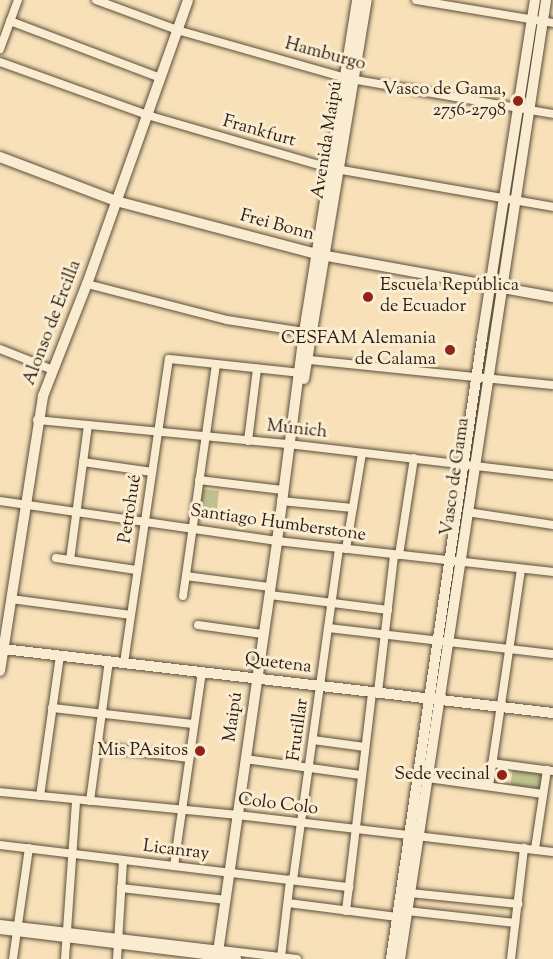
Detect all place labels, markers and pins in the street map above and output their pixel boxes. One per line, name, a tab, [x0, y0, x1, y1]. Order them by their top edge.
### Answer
place label: Vasco de Gama, 2756-2798	[382, 80, 506, 122]
marker: Vasco de Gama, 2756-2798	[511, 94, 525, 108]
place label: Escuela República de Ecuador	[380, 276, 519, 318]
marker: Escuela República de Ecuador	[361, 290, 375, 304]
place label: CESFAM Alemania de Calama	[281, 329, 436, 372]
marker: CESFAM Alemania de Calama	[441, 341, 459, 359]
place label: Mis PAsitos	[97, 740, 188, 762]
marker: Mis PAsitos	[193, 744, 207, 758]
place label: Sede vecinal	[394, 764, 490, 786]
marker: Sede vecinal	[495, 768, 509, 782]

